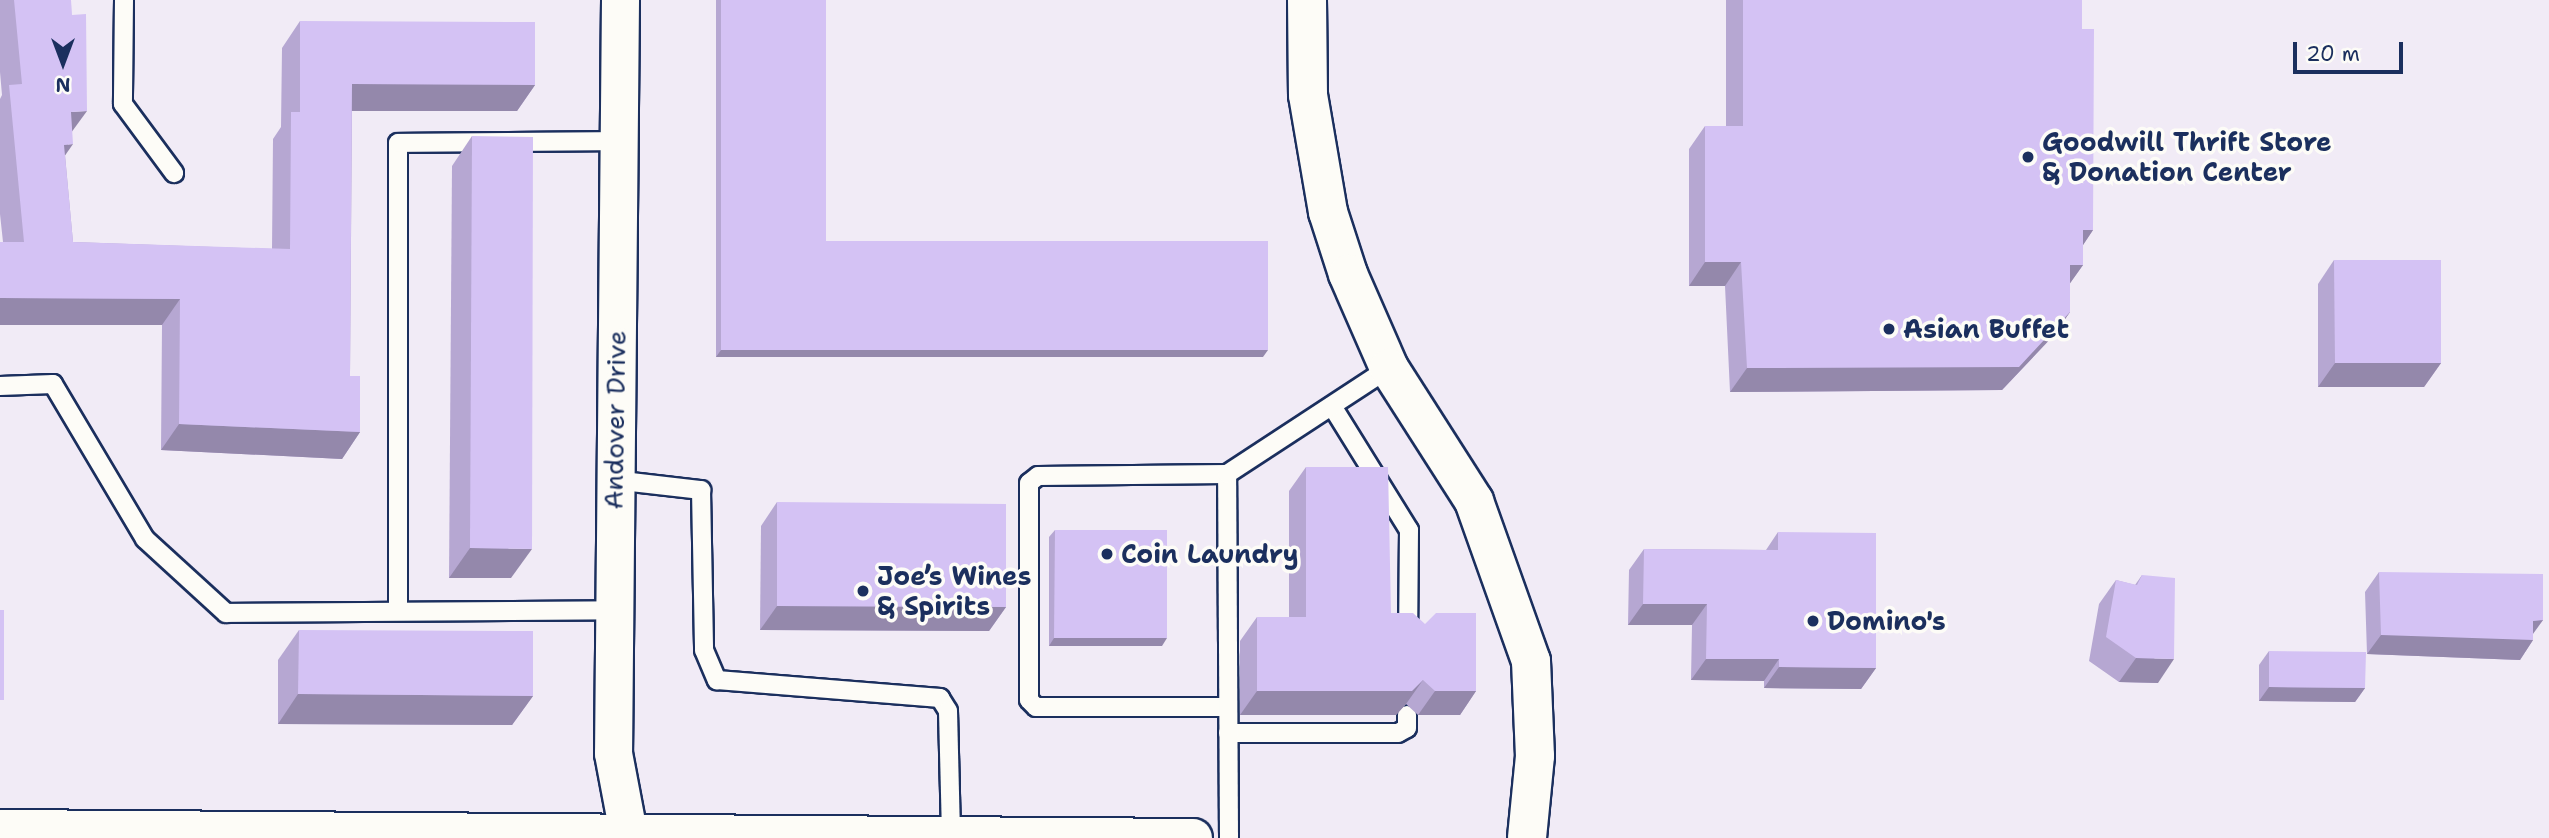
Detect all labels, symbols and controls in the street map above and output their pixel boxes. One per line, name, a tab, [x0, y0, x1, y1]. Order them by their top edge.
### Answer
north arrow	[28, 28, 98, 98]
scale bar	[2297, 28, 2407, 72]
text: 20 m	[2306, 40, 2360, 68]
text: N	[55, 72, 71, 97]
place label: Goodwill Thrift Store & Donation Center	[2042, 126, 2332, 188]
marker: Goodwill Thrift Store & Donation Center	[2020, 149, 2036, 165]
place label: Asian Buffet	[1903, 313, 2069, 345]
marker: Asian Buffet	[1881, 321, 1897, 337]
street label: Andover Drive	[598, 330, 632, 510]
place label: Coin Laundry	[1121, 538, 1299, 570]
marker: Coin Laundry	[1099, 546, 1115, 562]
place label: Joe’s Wines & Spirits	[877, 560, 1031, 622]
marker: Joe’s Wines & Spirits	[855, 583, 871, 599]
place label: Domino's	[1827, 605, 1946, 637]
marker: Domino's	[1805, 613, 1821, 629]

